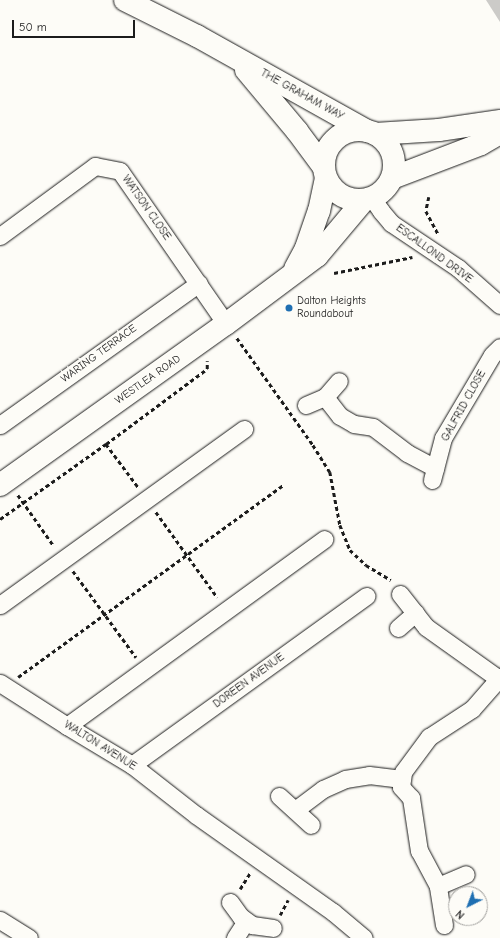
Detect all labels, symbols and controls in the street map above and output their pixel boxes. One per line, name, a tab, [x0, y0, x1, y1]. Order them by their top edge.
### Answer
scale bar	[14, 12, 137, 38]
text: 50 m	[19, 20, 47, 34]
street label: THE GRAHAM WAY	[258, 67, 346, 123]
street label: WATSON CLOSE	[119, 173, 173, 243]
street label: ESCALLOND DRIVE	[393, 222, 475, 286]
place label: Dalton Heights Roundabout	[297, 295, 366, 321]
marker: Dalton Heights Roundabout	[284, 303, 294, 313]
street label: WARING TERRACE	[59, 322, 139, 386]
street label: WESTLEA ROAD	[113, 352, 183, 408]
street label: GALFRID CLOSE	[439, 368, 489, 444]
street label: DOREEN AVENUE	[211, 651, 287, 711]
street label: WALTON AVENUE	[61, 718, 139, 774]
north arrow	[448, 886, 488, 926]
text: N	[453, 907, 467, 922]

